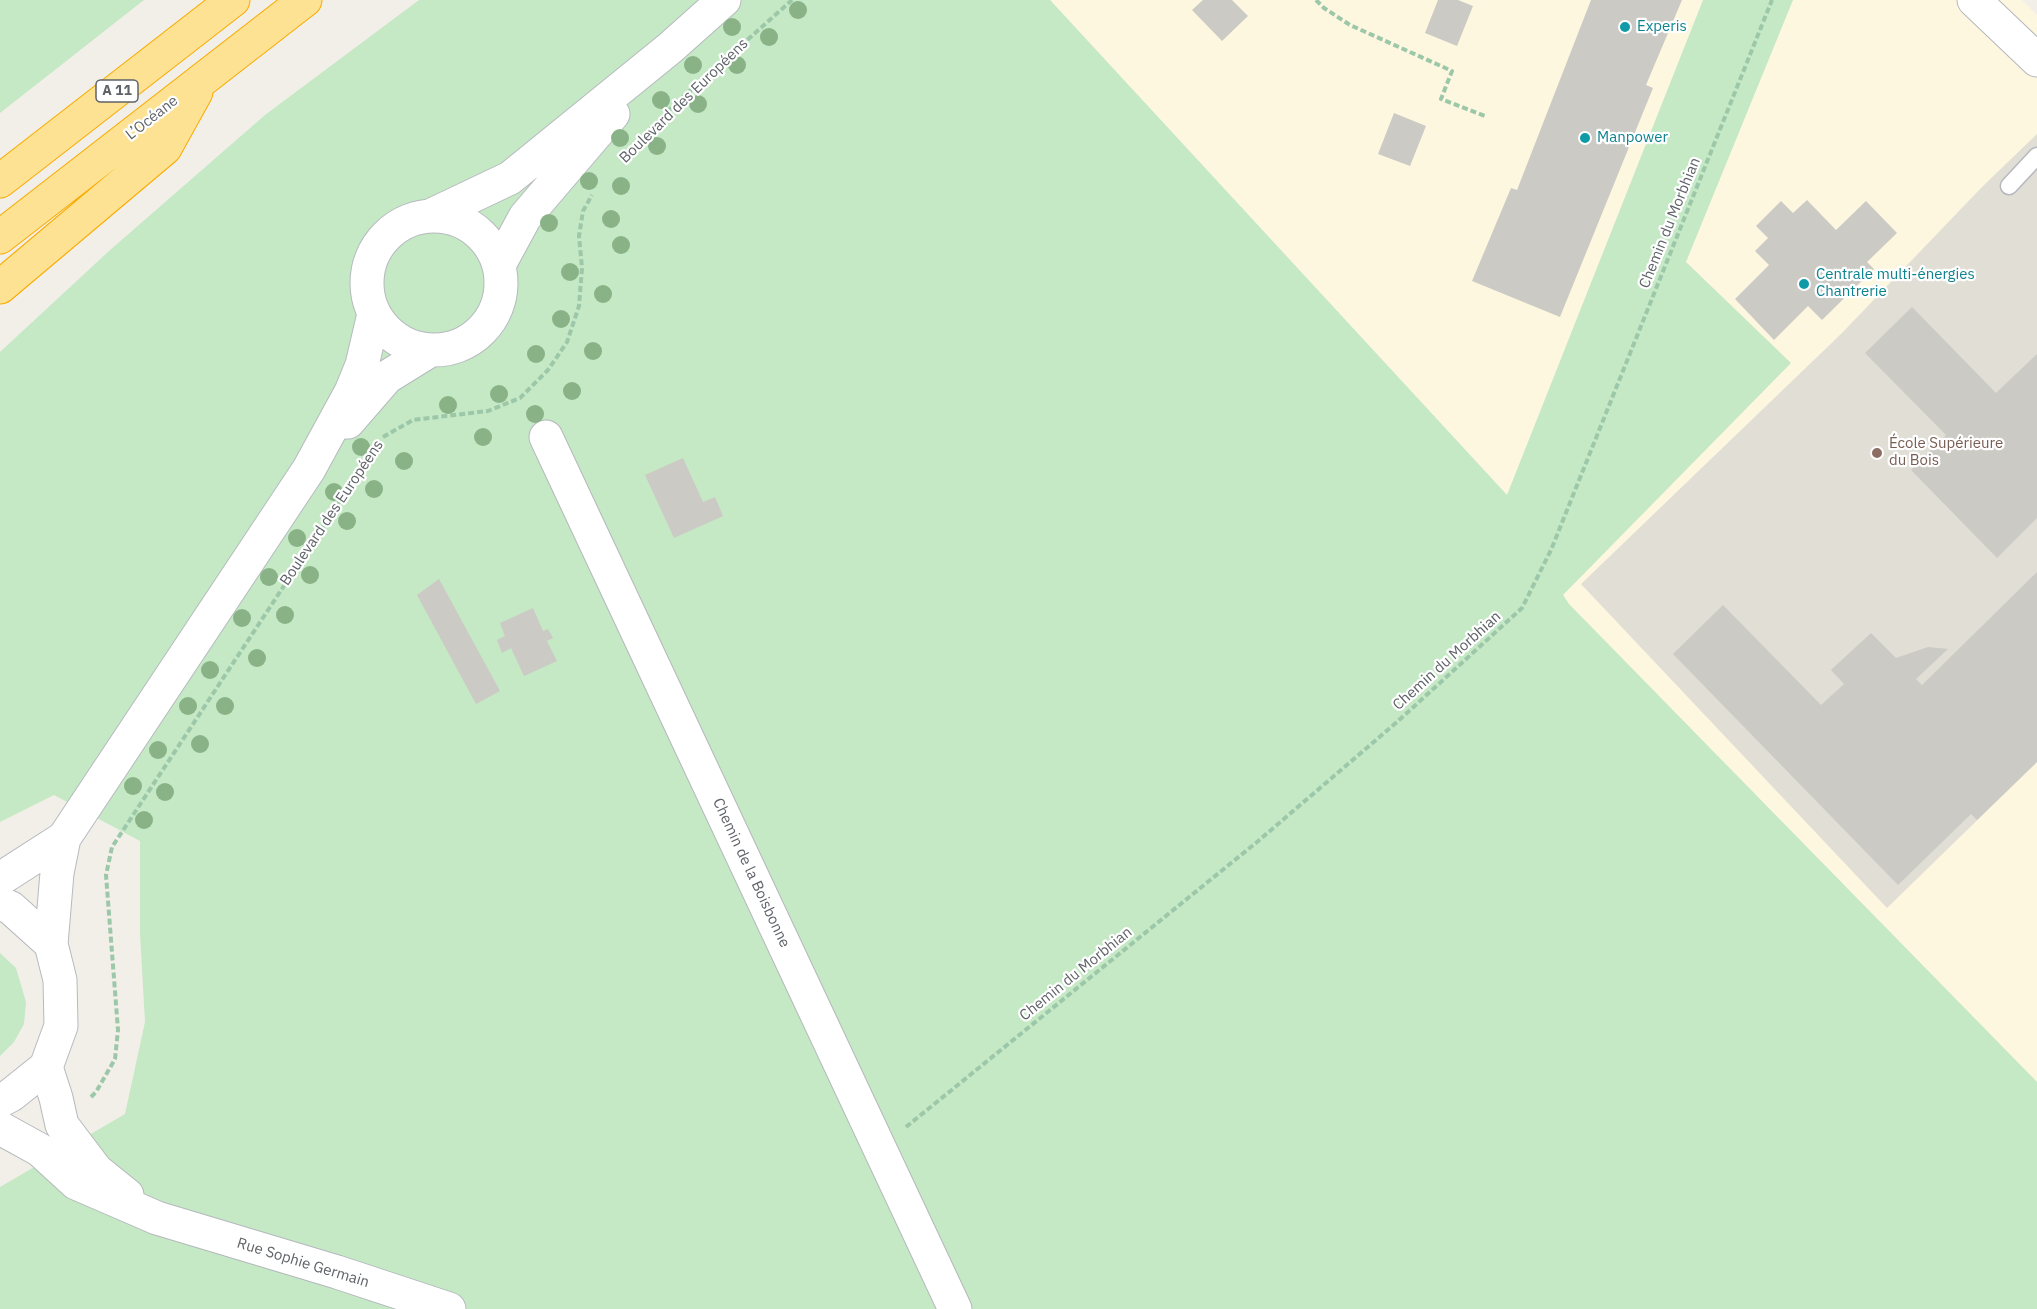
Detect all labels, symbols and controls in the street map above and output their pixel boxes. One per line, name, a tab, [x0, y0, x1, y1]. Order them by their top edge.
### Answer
place label: Experis	[1637, 18, 1687, 36]
marker: Experis	[1618, 20, 1632, 34]
street label: Boulevard des Européens	[616, 35, 752, 167]
road number: A 11	[96, 80, 138, 102]
street label: L’Océane	[122, 92, 182, 144]
place label: Manpower	[1597, 129, 1668, 147]
marker: Manpower	[1578, 131, 1592, 145]
street label: Chemin du Morbhian	[1636, 155, 1704, 291]
place label: Centrale multi-énergies Chantrerie	[1816, 266, 1975, 301]
marker: Centrale multi-énergies Chantrerie	[1797, 277, 1811, 291]
place label: École Supérieure du Bois	[1889, 435, 2003, 470]
street label: Boulevard des Européens	[277, 437, 387, 589]
marker: École Supérieure du Bois	[1870, 446, 1884, 460]
street label: Chemin du Morbhian	[1389, 608, 1505, 714]
street label: Chemin de la Boisbonne	[708, 795, 794, 951]
street label: Chemin du Morbhian	[1016, 923, 1136, 1025]
street label: Rue Sophie Germain	[235, 1234, 371, 1292]

